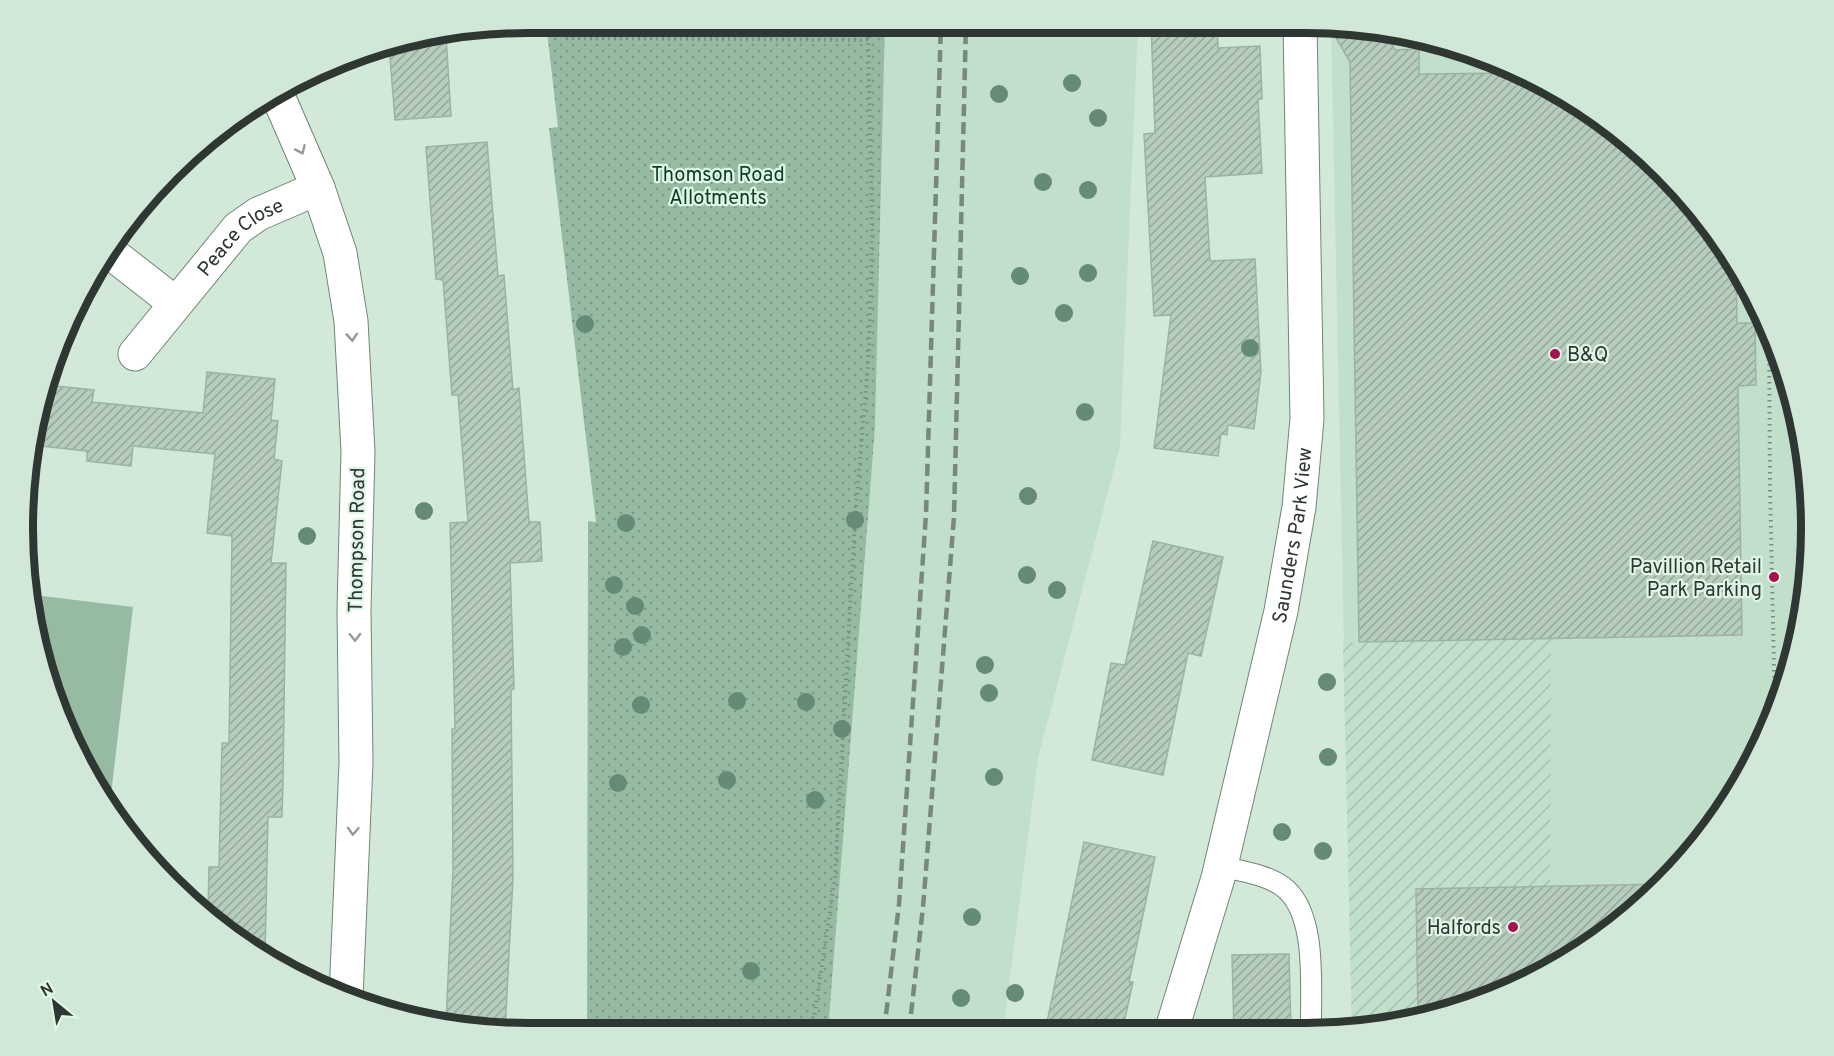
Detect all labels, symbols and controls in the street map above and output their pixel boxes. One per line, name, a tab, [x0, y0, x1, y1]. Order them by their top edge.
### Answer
one-way arrow	[294, 143, 306, 154]
park label: Thomson Road Allotments	[651, 163, 785, 212]
street label: Peace Close	[193, 193, 288, 283]
one-way arrow	[346, 332, 359, 341]
place label: B&Q	[1567, 343, 1608, 369]
marker: B&Q	[1548, 347, 1562, 361]
street label: Saunders Park View	[1268, 446, 1319, 626]
street label: Thompson Road	[344, 467, 372, 613]
place label: Pavillion Retail Park Parking	[1630, 555, 1762, 604]
marker: Pavillion Retail Park Parking	[1767, 570, 1781, 584]
one-way arrow	[349, 632, 361, 641]
one-way arrow	[347, 827, 359, 836]
place label: Halfords	[1427, 916, 1501, 942]
marker: Halfords	[1506, 920, 1520, 934]
north arrow	[24, 972, 84, 1032]
text: N	[38, 979, 57, 1002]

